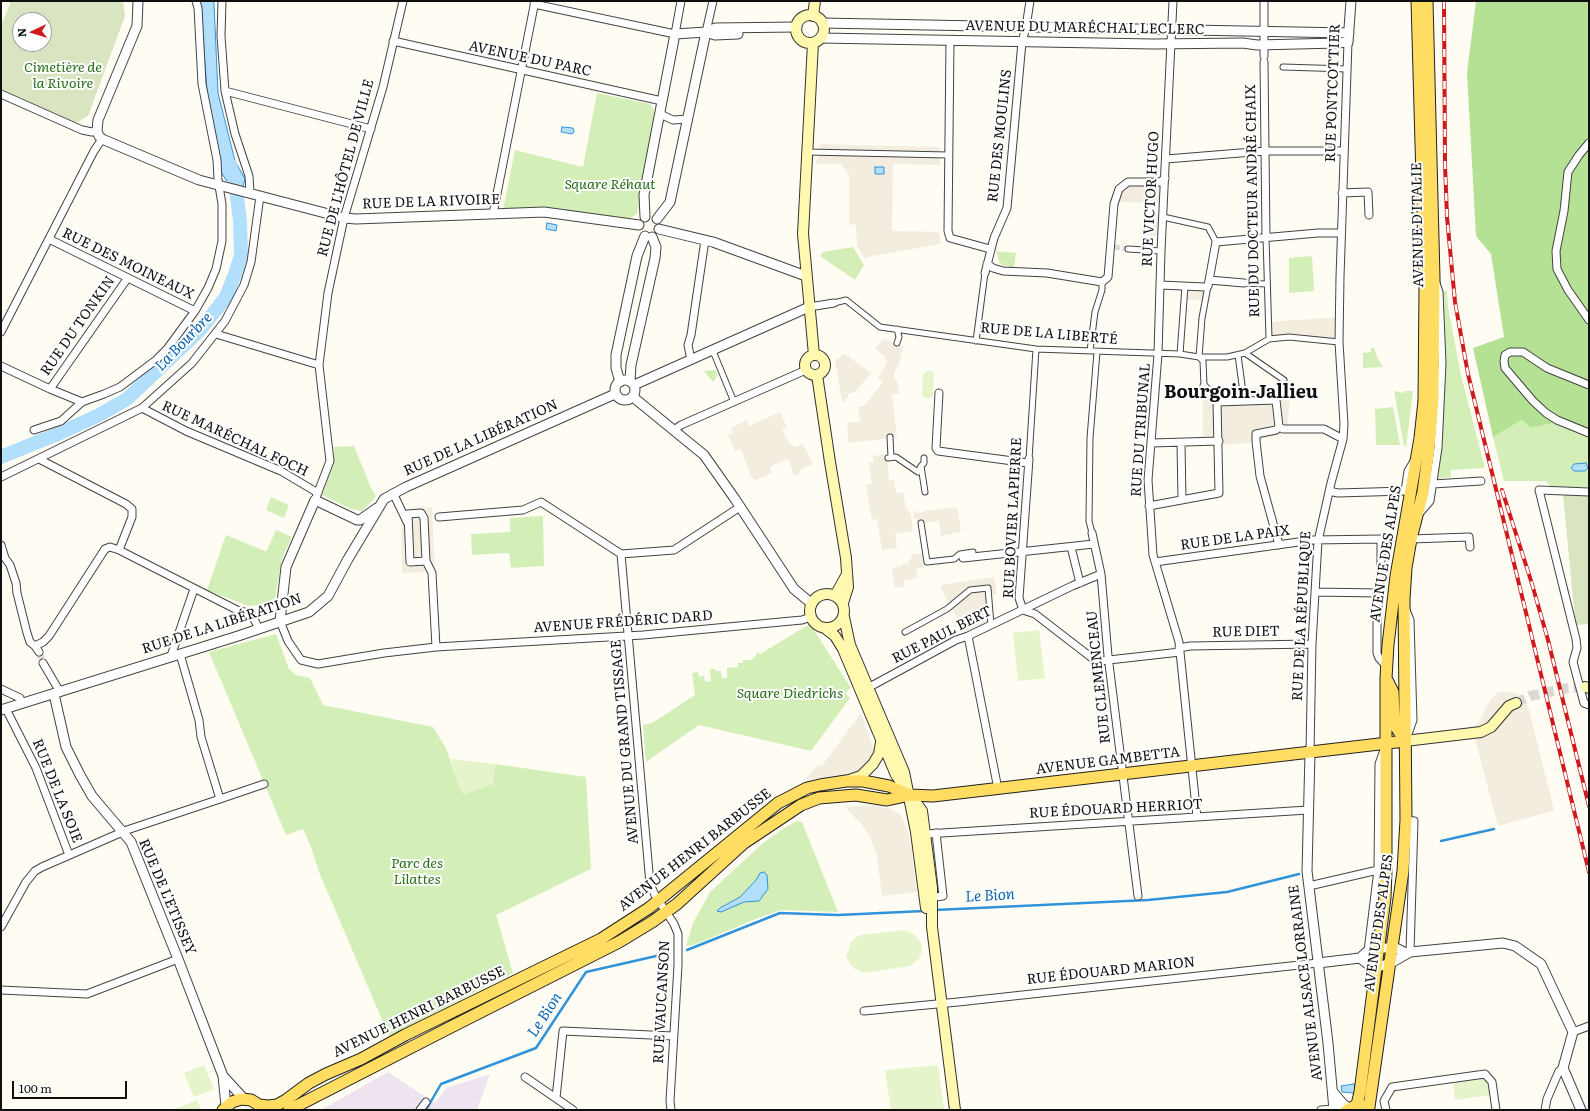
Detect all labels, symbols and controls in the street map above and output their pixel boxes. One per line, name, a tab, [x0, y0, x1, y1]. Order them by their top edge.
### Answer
north arrow	[12, 12, 52, 52]
street label: AVENUE DU MARÉCHAL LECLERC	[965, 18, 1205, 38]
street label: RUE PONTCOTTIER	[1322, 23, 1344, 163]
text: N	[13, 28, 29, 38]
street label: AVENUE DU PARC	[467, 38, 593, 80]
park label: Cimetière de la Rivoire	[24, 60, 102, 92]
street label: RUE DES MOULINS	[985, 69, 1015, 203]
street label: RUE DE L'HÔTEL DE VILLE	[314, 77, 378, 259]
street label: RUE DU DOCTEUR ANDRÉ CHAIX	[1243, 84, 1263, 318]
street label: RUE VICTOR HUGO	[1139, 131, 1163, 267]
street label: AVENUE D'ITALIE	[1409, 162, 1427, 288]
park label: Square Réhaut	[564, 177, 656, 193]
street label: RUE DE LA RIVOIRE	[362, 191, 500, 213]
street label: RUE DES MOINEAUX	[59, 225, 197, 303]
street label: RUE DU TONKIN	[37, 273, 119, 379]
water label: La Bourbre	[152, 309, 216, 375]
street label: RUE DE LA LIBERTÉ	[980, 320, 1118, 348]
street label: RUE DU TRIBUNAL	[1128, 363, 1154, 497]
district label: Bourgoin-Jallieu	[1164, 382, 1318, 404]
street label: RUE DE LA LIBÉRATION	[401, 396, 561, 480]
street label: RUE MARÉCHAL FOCH	[159, 398, 311, 480]
street label: RUE BOVIER LAPIERRE	[1000, 437, 1026, 599]
street label: AVENUE DES ALPES	[1367, 484, 1405, 624]
street label: RUE DE LA PAIX	[1179, 522, 1291, 554]
street label: RUE DE LA RÉPUBLIQUE	[1289, 530, 1315, 702]
street label: RUE DE LA LIBÉRATION	[140, 590, 304, 658]
street label: RUE PAUL BERT	[889, 603, 995, 667]
street label: AVENUE FRÉDÉRIC DARD	[533, 607, 713, 637]
street label: RUE CLEMENCEAU	[1084, 610, 1114, 744]
street label: RUE DIET	[1212, 623, 1280, 641]
street label: AVENUE DU GRAND TISSAGE	[608, 639, 642, 845]
park label: Square Diedrichs	[737, 686, 843, 702]
street label: RUE DE LA SOIE	[29, 737, 85, 845]
street label: AVENUE GAMBETTA	[1035, 744, 1181, 778]
street label: AVENUE HENRI BARBUSSE	[615, 785, 775, 915]
street label: RUE ÉDOUARD HERRIOT	[1029, 796, 1203, 822]
street label: RUE DE L'ETISSEY	[135, 836, 199, 958]
street label: AVENUE DES ALPES	[1361, 853, 1397, 993]
park label: Parc des Lilattes	[391, 856, 443, 888]
street label: AVENUE ALSACE LORRAINE	[1286, 884, 1326, 1082]
water label: Le Bion	[965, 886, 1015, 906]
street label: RUE VAUCANSON	[650, 940, 674, 1064]
street label: RUE ÉDOUARD MARION	[1026, 954, 1196, 988]
street label: AVENUE HENRI BARBUSSE	[330, 963, 508, 1061]
water label: Le Bion	[524, 989, 566, 1041]
scale bar	[14, 1073, 129, 1099]
text: 100 m	[19, 1079, 52, 1097]

